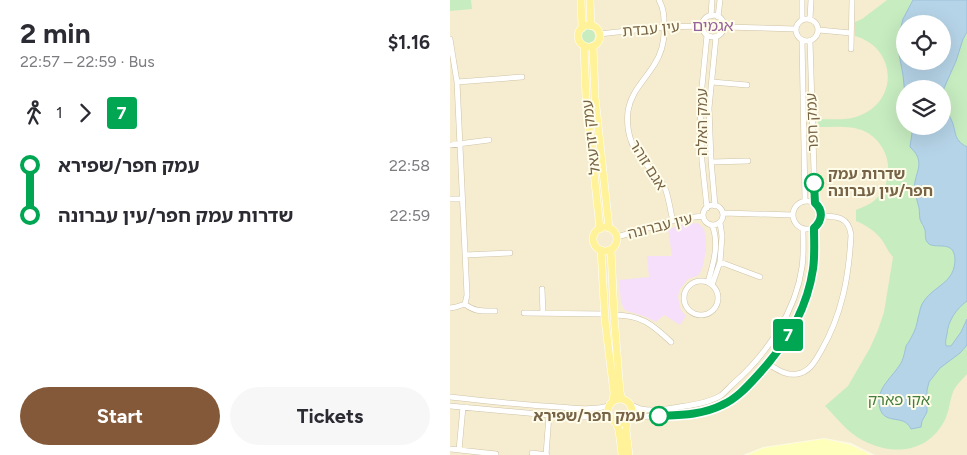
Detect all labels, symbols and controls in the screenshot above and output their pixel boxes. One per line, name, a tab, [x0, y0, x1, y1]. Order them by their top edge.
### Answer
map controls	[896, 15, 951, 135]
button: locate	[896, 15, 951, 70]
text: 2 min	[20, 16, 91, 50]
district label: אגמים	[692, 16, 734, 35]
street label: עין עבדת	[621, 18, 681, 40]
text: $1.16	[388, 31, 430, 54]
text: 22:57 – 22:59 · Bus	[20, 52, 155, 71]
button: layers	[896, 80, 951, 135]
street label: עמק האלה	[693, 88, 711, 156]
street label: עמק חפר	[802, 92, 822, 152]
icon: walk	[20, 99, 48, 127]
icon: forward	[71, 99, 99, 127]
street label: עמק יזרעאל	[578, 99, 604, 175]
text: 7	[117, 102, 127, 124]
text: 1	[56, 103, 63, 122]
street label: אגם זוהר	[626, 137, 670, 193]
text: עמק חפר/שפירא	[58, 154, 199, 177]
text: 22:58	[389, 156, 430, 175]
place label: שדרות עמק חפר/עין עברונה	[828, 165, 933, 200]
marker: שדרות עמק חפר/עין עברונה	[804, 173, 824, 193]
text: שדרות עמק חפר/עין עברונה	[58, 204, 293, 227]
text: 22:59	[390, 206, 430, 225]
street label: עין עברונה	[626, 209, 695, 243]
line badge: 7	[772, 319, 804, 351]
text: 7	[783, 324, 793, 346]
button: Start	[20, 387, 220, 445]
button: Tickets	[230, 387, 430, 445]
park label: אקו פארק	[868, 391, 930, 409]
marker: עמק חפר/שפירא	[649, 406, 669, 426]
place label: עמק חפר/שפירא	[533, 407, 645, 425]

